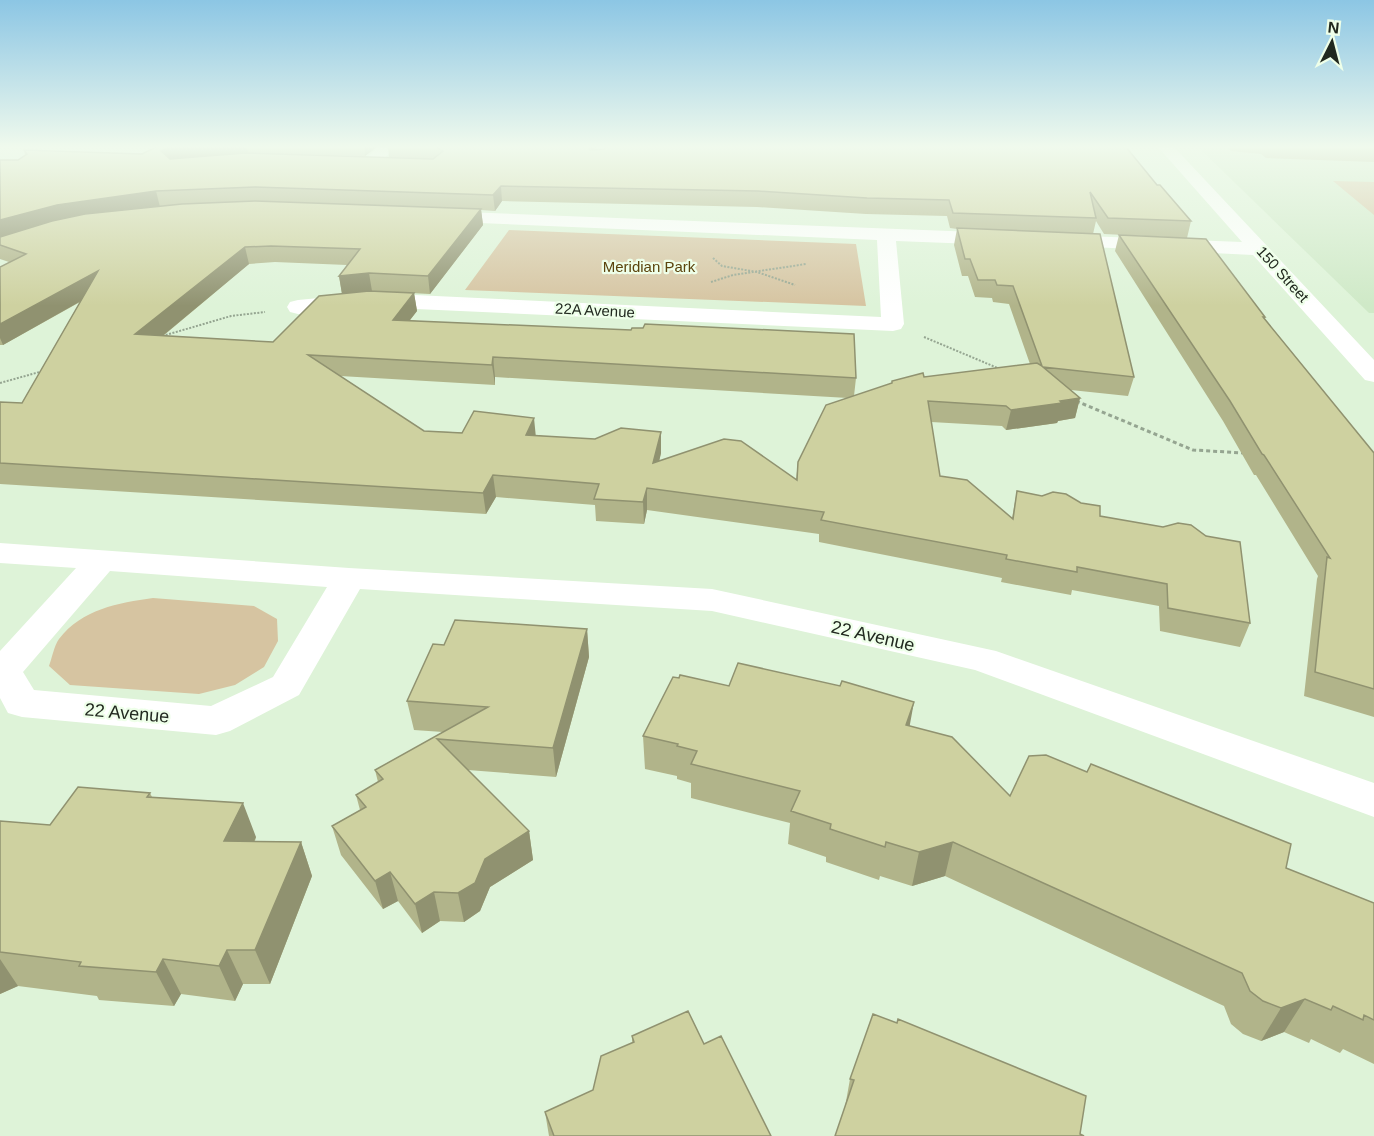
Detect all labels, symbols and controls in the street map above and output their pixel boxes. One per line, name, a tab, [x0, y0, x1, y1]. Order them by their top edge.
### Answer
north arrow	[1302, 12, 1362, 72]
text: N	[1327, 19, 1340, 37]
street label: 150 Street	[1254, 243, 1313, 306]
park label: Meridian Park	[603, 258, 696, 275]
street label: 22A Avenue	[555, 299, 635, 321]
street label: 22 Avenue	[829, 617, 917, 655]
street label: 22 Avenue	[84, 699, 170, 727]

